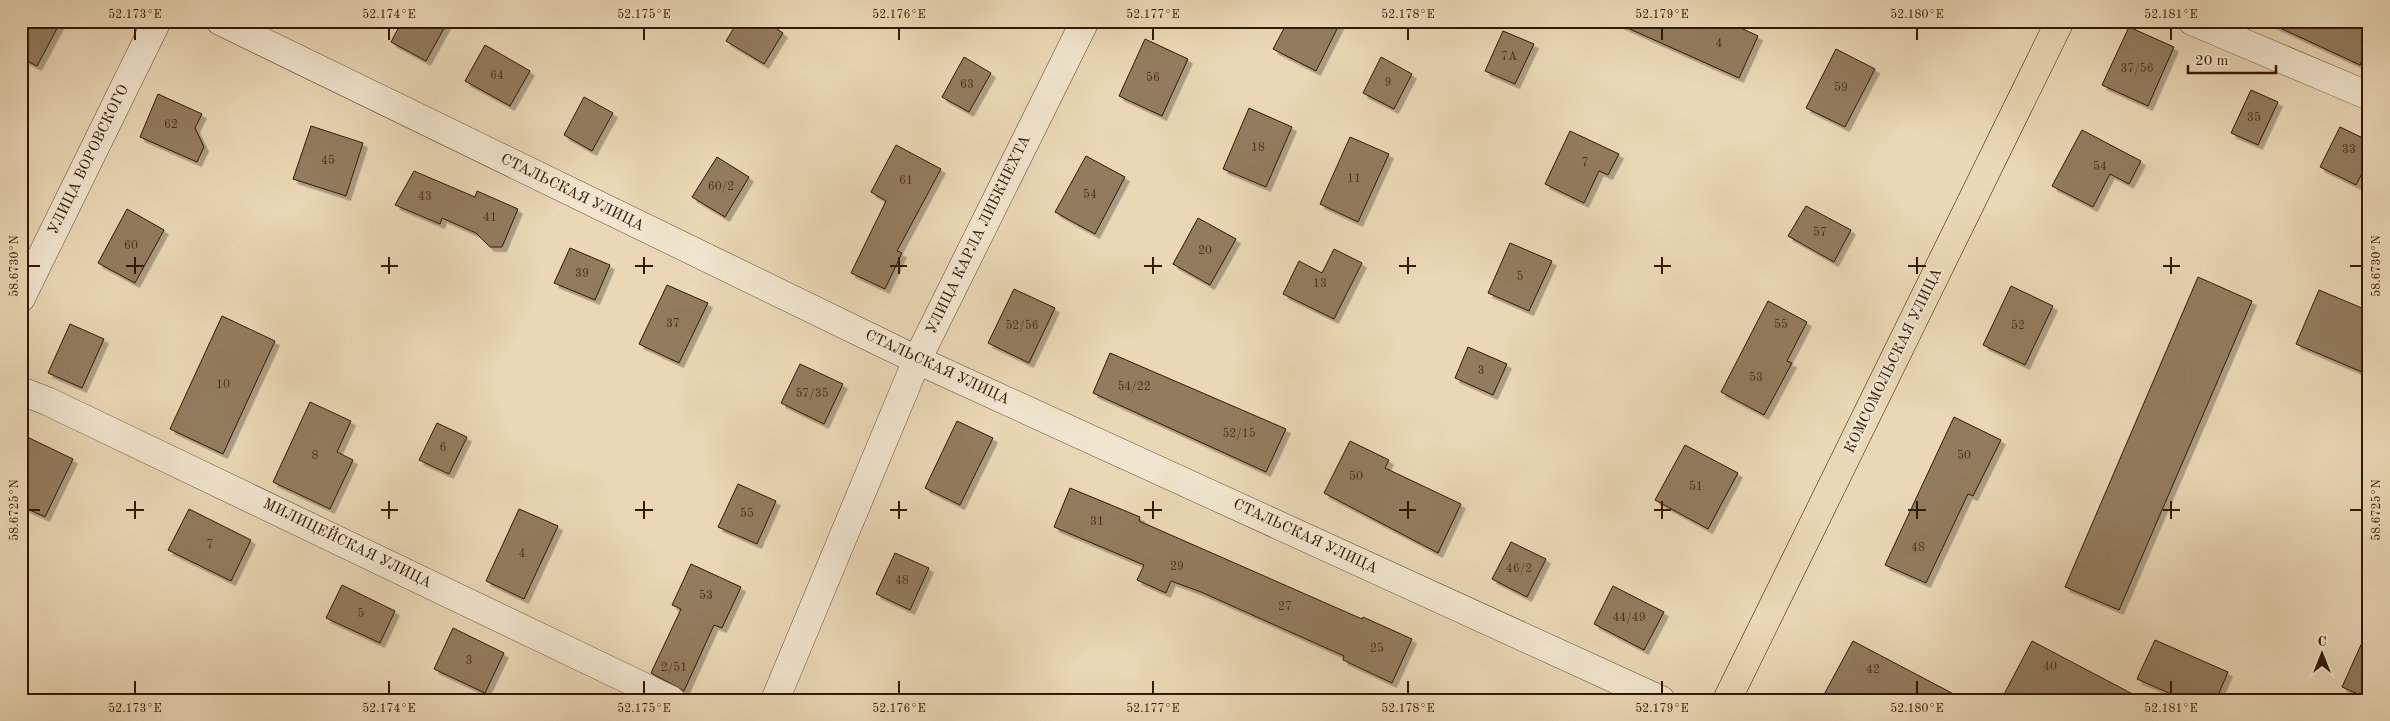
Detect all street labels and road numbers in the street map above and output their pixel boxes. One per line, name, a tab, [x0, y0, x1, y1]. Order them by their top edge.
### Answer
street label: УЛИЦА ВОРОВСКОГО	[46, 83, 132, 237]
street label: УЛИЦА КАРЛА ЛИБКНЕХТА	[924, 133, 1034, 337]
street label: СТАЛЬСКАЯ УЛИЦА	[498, 152, 647, 234]
street label: КОМСОМОЛЬСКАЯ УЛИЦА	[1843, 266, 1946, 456]
street label: СТАЛЬСКАЯ УЛИЦА	[862, 328, 1012, 408]
street label: МИЛИЦЕЙСКАЯ УЛИЦА	[260, 493, 436, 592]
street label: СТАЛЬСКАЯ УЛИЦА	[1230, 497, 1380, 577]

